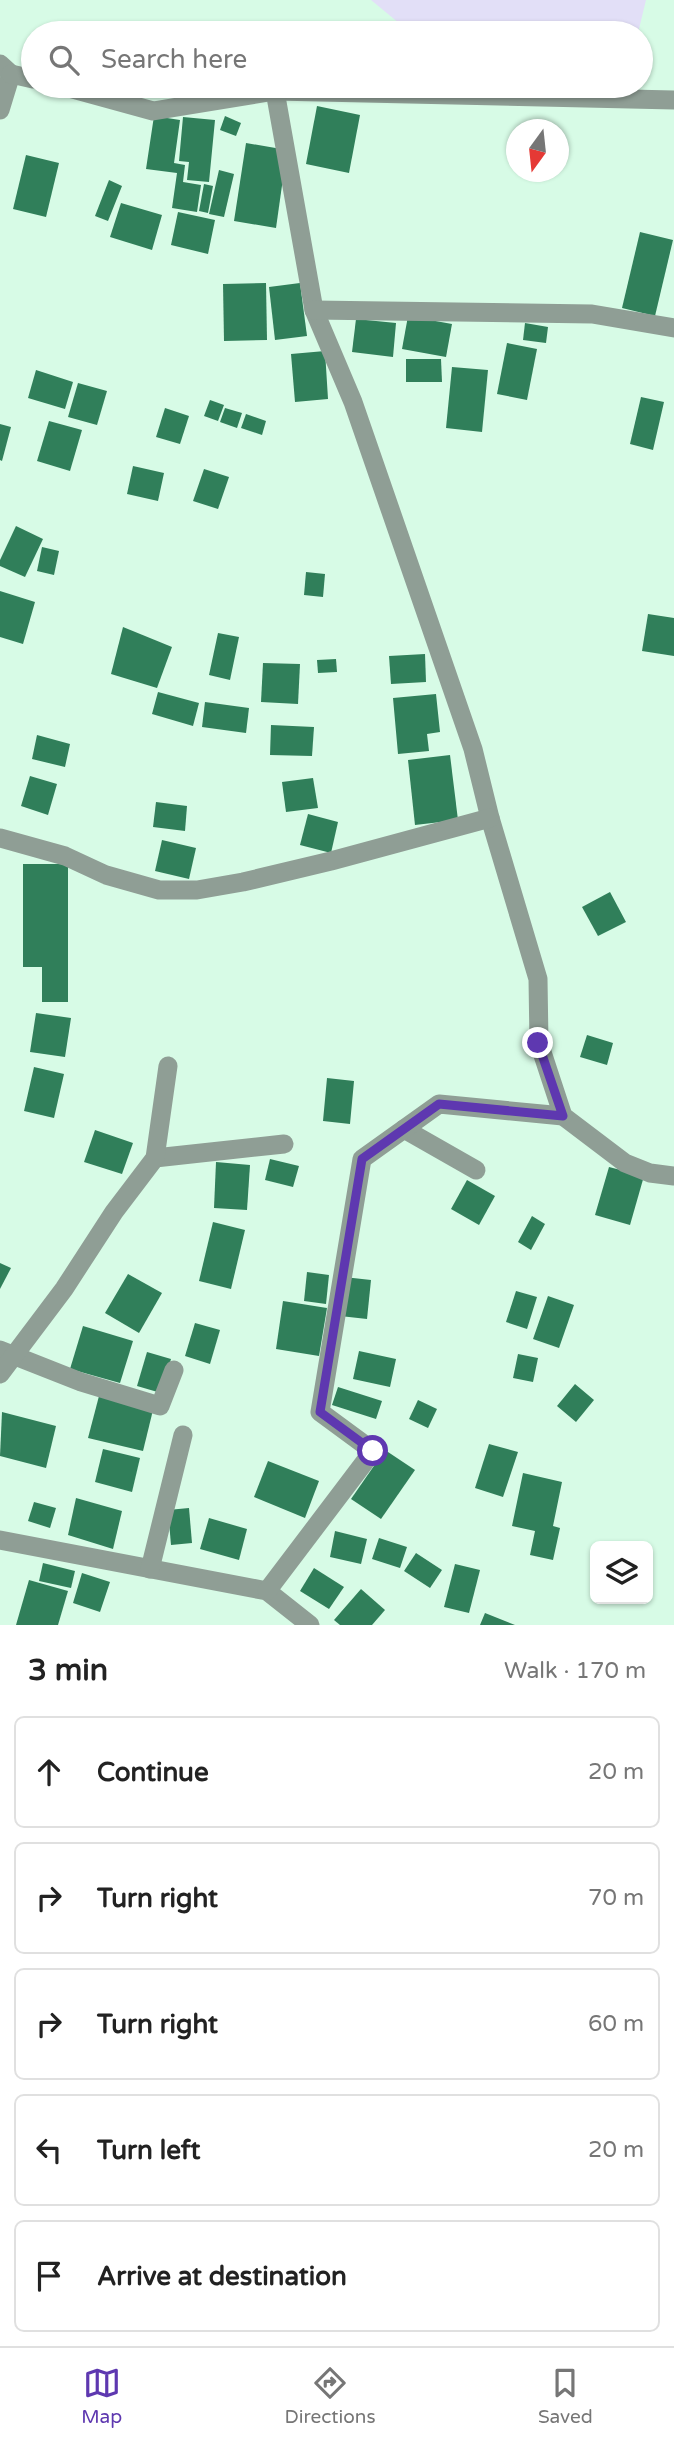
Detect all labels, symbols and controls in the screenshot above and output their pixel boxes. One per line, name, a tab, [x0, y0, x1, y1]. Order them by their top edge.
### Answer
search box	[21, 21, 653, 98]
icon: search	[45, 41, 83, 79]
text: Search here	[101, 44, 247, 75]
north arrow	[506, 119, 569, 182]
route end	[522, 1027, 553, 1058]
route start	[357, 1435, 388, 1466]
map controls	[590, 1541, 653, 1604]
button: layers	[590, 1541, 653, 1604]
text: 3 min	[28, 1652, 108, 1689]
text: Walk · 170 m	[504, 1657, 646, 1685]
icon: ahead	[30, 1753, 68, 1791]
text: Continue	[97, 1757, 209, 1788]
text: 20 m	[588, 1758, 644, 1786]
icon: right	[30, 1879, 68, 1917]
text: Turn right	[97, 1883, 218, 1914]
text: 70 m	[588, 1884, 644, 1912]
icon: right	[30, 2005, 68, 2043]
text: Turn right	[97, 2009, 218, 2040]
text: 60 m	[588, 2010, 644, 2038]
icon: left	[30, 2131, 68, 2169]
text: Turn left	[97, 2135, 200, 2166]
text: 20 m	[588, 2136, 644, 2164]
icon: arrive	[30, 2257, 68, 2295]
text: Arrive at destination	[97, 2261, 347, 2292]
tab: Map	[81, 2364, 122, 2428]
tab: Directions	[285, 2364, 376, 2428]
tab: Saved	[538, 2364, 593, 2428]

